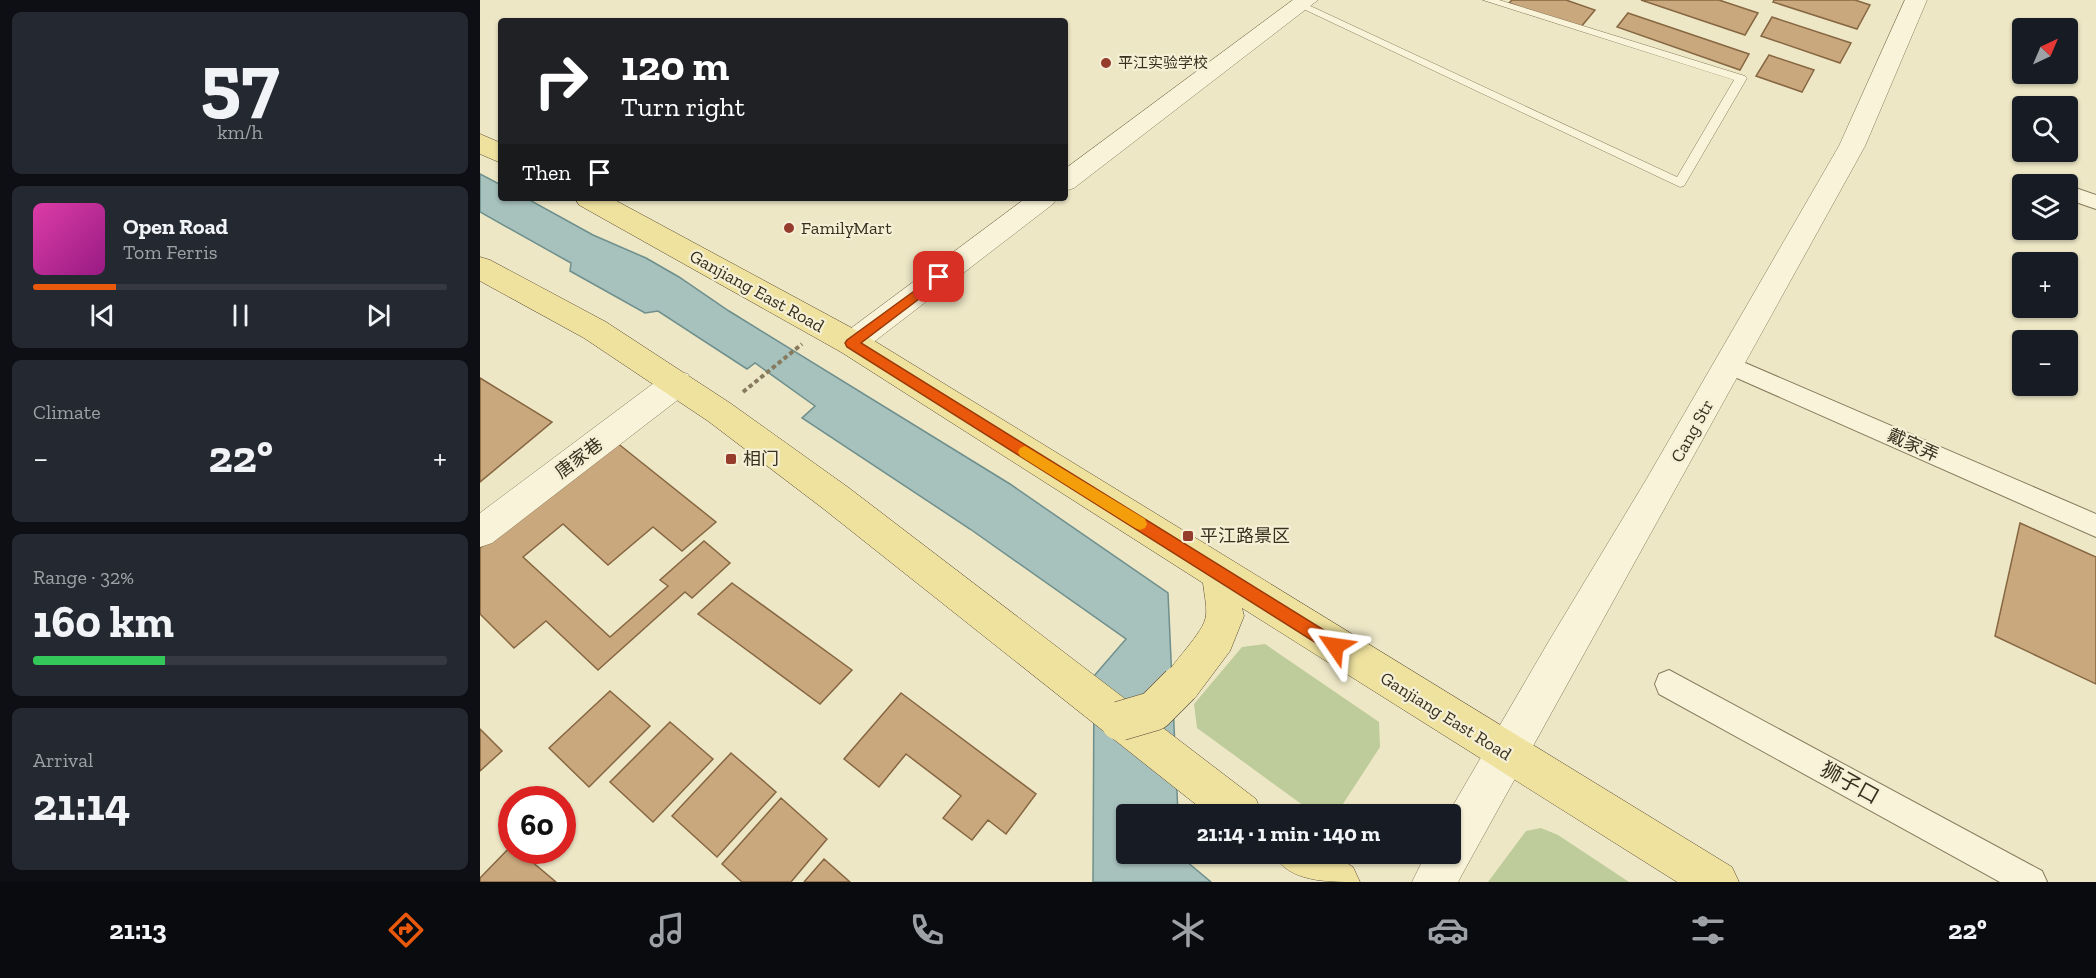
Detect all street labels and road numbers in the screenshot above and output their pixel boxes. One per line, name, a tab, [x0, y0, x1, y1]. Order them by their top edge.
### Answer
street label: Ganjiang East Road	[686, 245, 828, 337]
street label: Cang Str	[1666, 396, 1718, 466]
street label: 戴家弄	[1884, 424, 1942, 466]
street label: 唐家巷	[551, 433, 607, 483]
street label: Ganjiang East Road	[1376, 667, 1516, 765]
street label: 狮子口	[1817, 756, 1884, 809]

